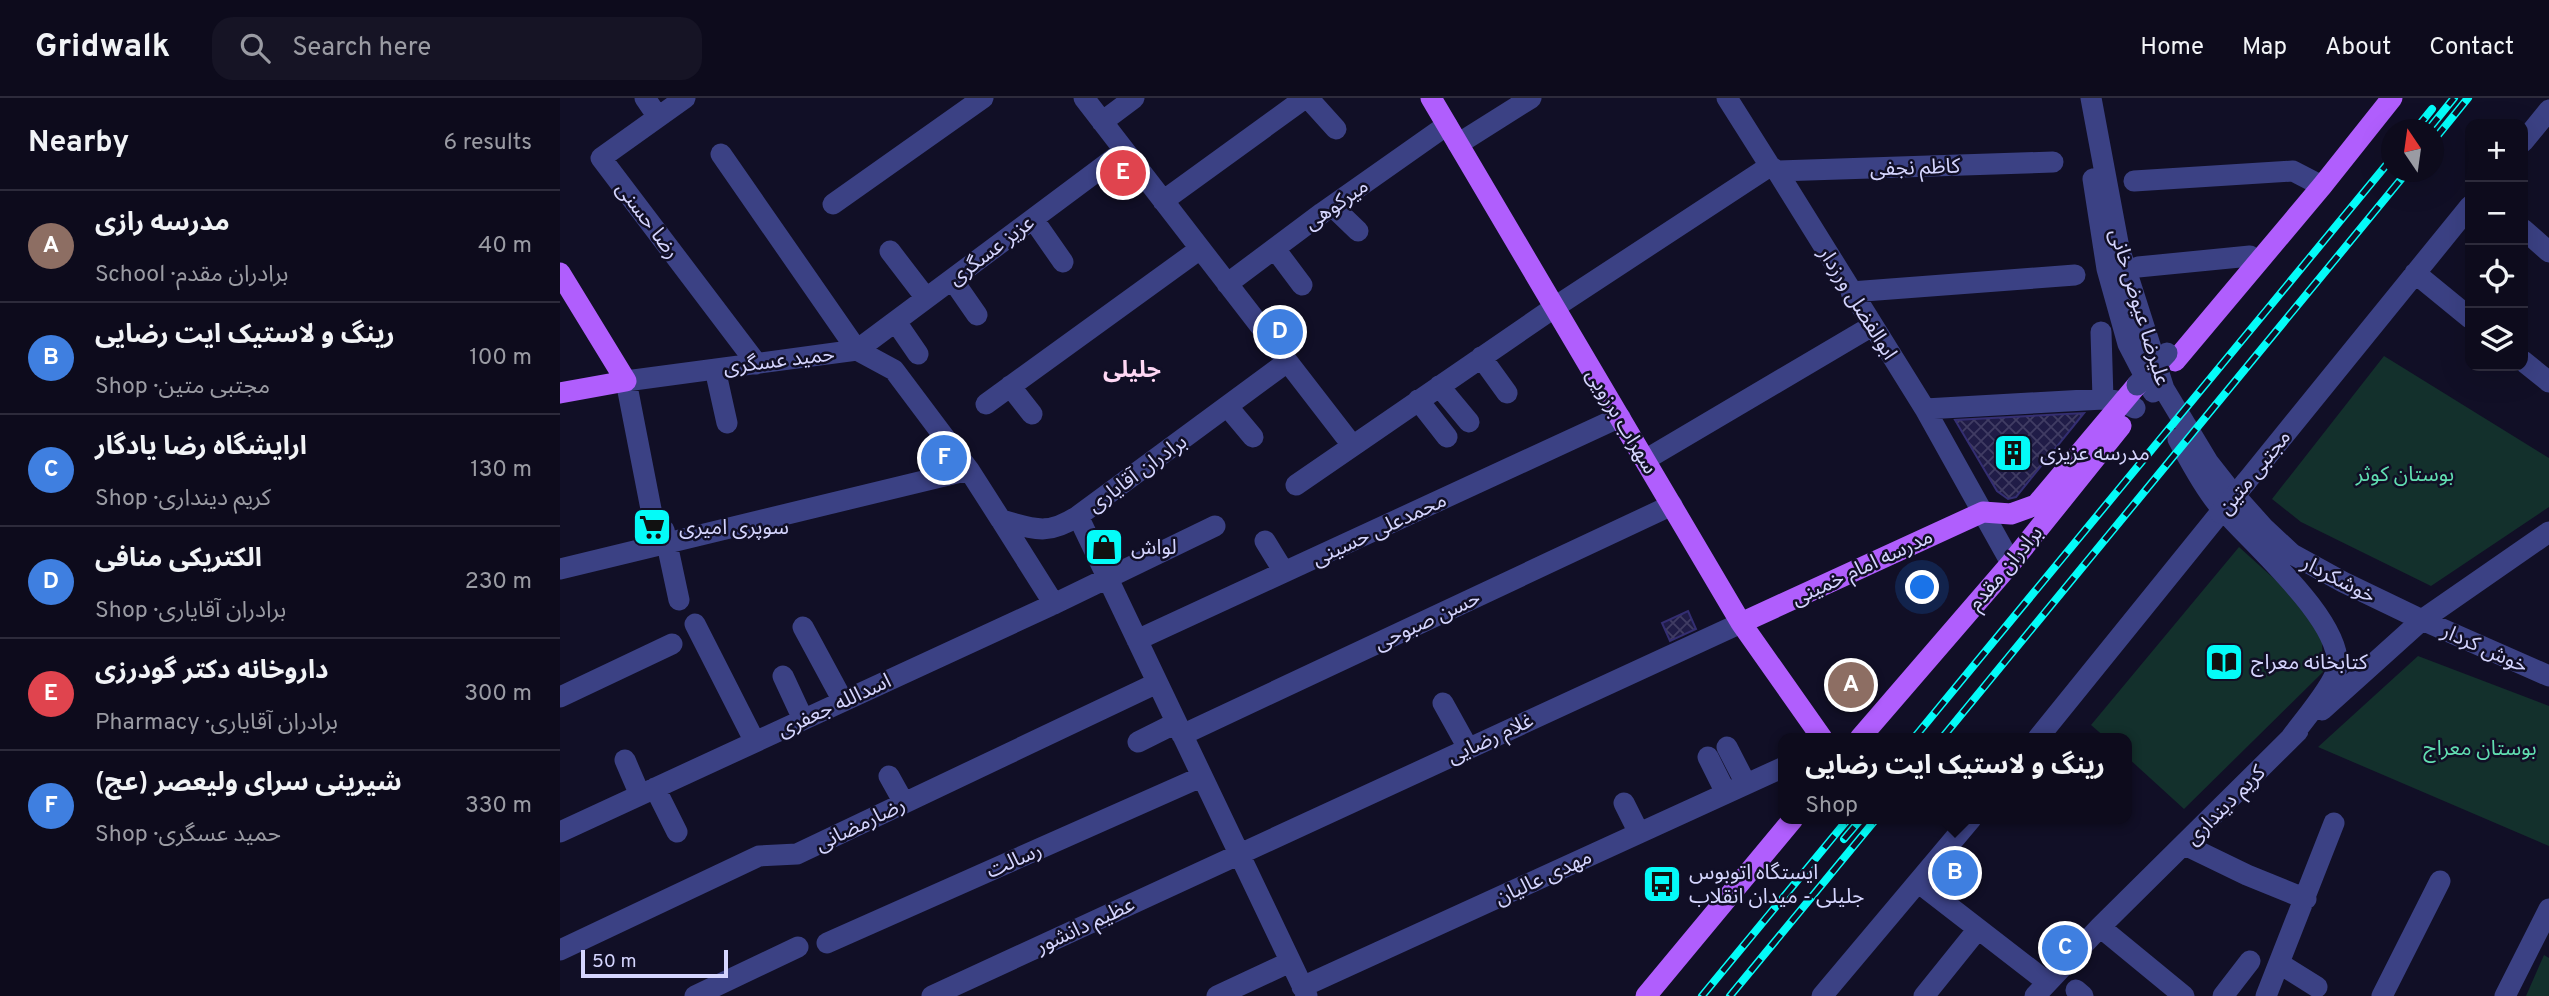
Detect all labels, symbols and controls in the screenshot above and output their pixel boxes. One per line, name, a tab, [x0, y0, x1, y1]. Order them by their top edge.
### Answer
search box	[212, 17, 702, 80]
text: Gridwalk	[35, 27, 170, 69]
icon: search	[236, 29, 274, 67]
text: Search here	[292, 32, 431, 65]
text: Home	[2140, 33, 2204, 63]
text: Map	[2242, 33, 2287, 63]
text: About	[2325, 33, 2391, 63]
text: Contact	[2429, 33, 2514, 63]
north arrow	[2381, 119, 2444, 182]
map controls	[2465, 119, 2528, 371]
button: +	[2465, 119, 2528, 182]
text: Nearby	[28, 125, 129, 162]
text: 6 results	[444, 129, 532, 158]
pin: E	[1100, 147, 1146, 199]
street label: کاظم نجفی	[1869, 153, 1961, 184]
street label: میرکوهی	[1299, 173, 1374, 237]
street label: رضا حسنی	[609, 177, 685, 265]
button: −	[2465, 182, 2528, 245]
text: مدرسه رازی	[95, 207, 230, 240]
street label: عزیز عسگری	[943, 210, 1040, 292]
street label: علیرضا عیوض خانی	[2102, 226, 2175, 389]
text: A	[43, 232, 59, 261]
text: 40 m	[478, 232, 532, 261]
street label: ابوالفضل ورزدار	[1811, 241, 1902, 365]
button: locate	[2465, 245, 2528, 308]
text: School · برادران مقدم	[95, 261, 289, 290]
pin: D	[1257, 306, 1303, 358]
button: layers	[2465, 308, 2528, 371]
text: رینگ و لاستیک ایت رضایی	[95, 319, 395, 352]
street label: حمید عسگری	[722, 341, 836, 382]
text: B	[43, 344, 59, 373]
text: 100 m	[469, 344, 532, 373]
district label: جلیلی	[1103, 357, 1161, 386]
street label: سهراب برزویی	[1579, 364, 1663, 480]
text: Shop · مجتبی متین	[95, 373, 270, 402]
street label: مجتبی متین	[2213, 425, 2298, 521]
street label: برادران آقایاری	[1083, 429, 1193, 519]
text: ارایشگاه رضا یادگار	[95, 431, 307, 464]
pin: F	[921, 432, 967, 484]
building icon: مدرسه عزیزی	[1992, 432, 2034, 474]
place label: مدرسه عزیزی	[2040, 441, 2150, 468]
text: C	[44, 456, 58, 485]
text: 130 m	[470, 456, 532, 485]
park label: بوستان کوثر	[2355, 462, 2454, 489]
text: Shop · کریم دینداری	[95, 485, 271, 514]
street label: محمدعلی حسینی	[1308, 487, 1451, 573]
supermarket icon: سوپری امیری	[631, 506, 673, 548]
place label: سوپری امیری	[679, 515, 789, 542]
street label: برادران مقدم	[1963, 521, 2050, 618]
street label: مدرسه امام خمینی	[1788, 524, 1938, 614]
shop icon: لواش	[1083, 526, 1125, 568]
place label: لواش	[1131, 535, 1177, 562]
text: الکتریکی منافی	[95, 543, 262, 576]
street label: خوشکردار	[2296, 550, 2380, 610]
text: D	[43, 568, 59, 597]
text: 230 m	[465, 568, 532, 597]
your location	[1905, 570, 1939, 604]
street label: حسن صبوحی	[1370, 585, 1485, 658]
text: Shop · برادران آقایاری	[95, 597, 286, 626]
street label: خوش کردار	[2436, 618, 2532, 680]
library icon: کتابخانه معراج	[2203, 641, 2245, 683]
place label: کتابخانه معراج	[2251, 650, 2368, 677]
text: داروخانه دکتر گودرزی	[95, 655, 329, 688]
pin: A	[1828, 659, 1874, 711]
street label: اسدالله جعفری	[773, 668, 896, 744]
text: E	[44, 680, 58, 709]
text: 300 m	[464, 680, 532, 709]
street label: غلام رضایی	[1443, 708, 1539, 772]
text: Pharmacy · برادران آقایاری	[95, 709, 338, 738]
popup	[1778, 733, 2132, 824]
park label: بوستان معراج	[2423, 736, 2537, 763]
text: رینگ و لاستیک ایت رضایی	[1805, 750, 2105, 783]
street label: کریم دینداری	[2180, 760, 2272, 852]
text: شیرینی سرای ولیعصر (عج)	[95, 767, 402, 800]
text: F	[44, 792, 58, 821]
text: 330 m	[465, 792, 532, 821]
street label: رضارمضانی	[811, 792, 910, 859]
text: Shop	[1805, 792, 1858, 821]
text: Shop · حمید عسگری	[95, 821, 281, 850]
street label: رسالت	[983, 837, 1047, 886]
street label: مهدی عالیان	[1491, 844, 1597, 913]
pin: B	[1932, 847, 1978, 899]
place label: ایستگاه اتوبوس جلیلی - میدان انقلاب	[1689, 860, 1864, 911]
bus stop icon: ایستگاه اتوبوس جلیلی - میدان انقلاب	[1641, 863, 1683, 905]
street label: عظیم دانشور	[1031, 892, 1139, 961]
pin: C	[2042, 922, 2088, 974]
scale bar	[581, 947, 728, 979]
text: 50 m	[592, 950, 637, 974]

